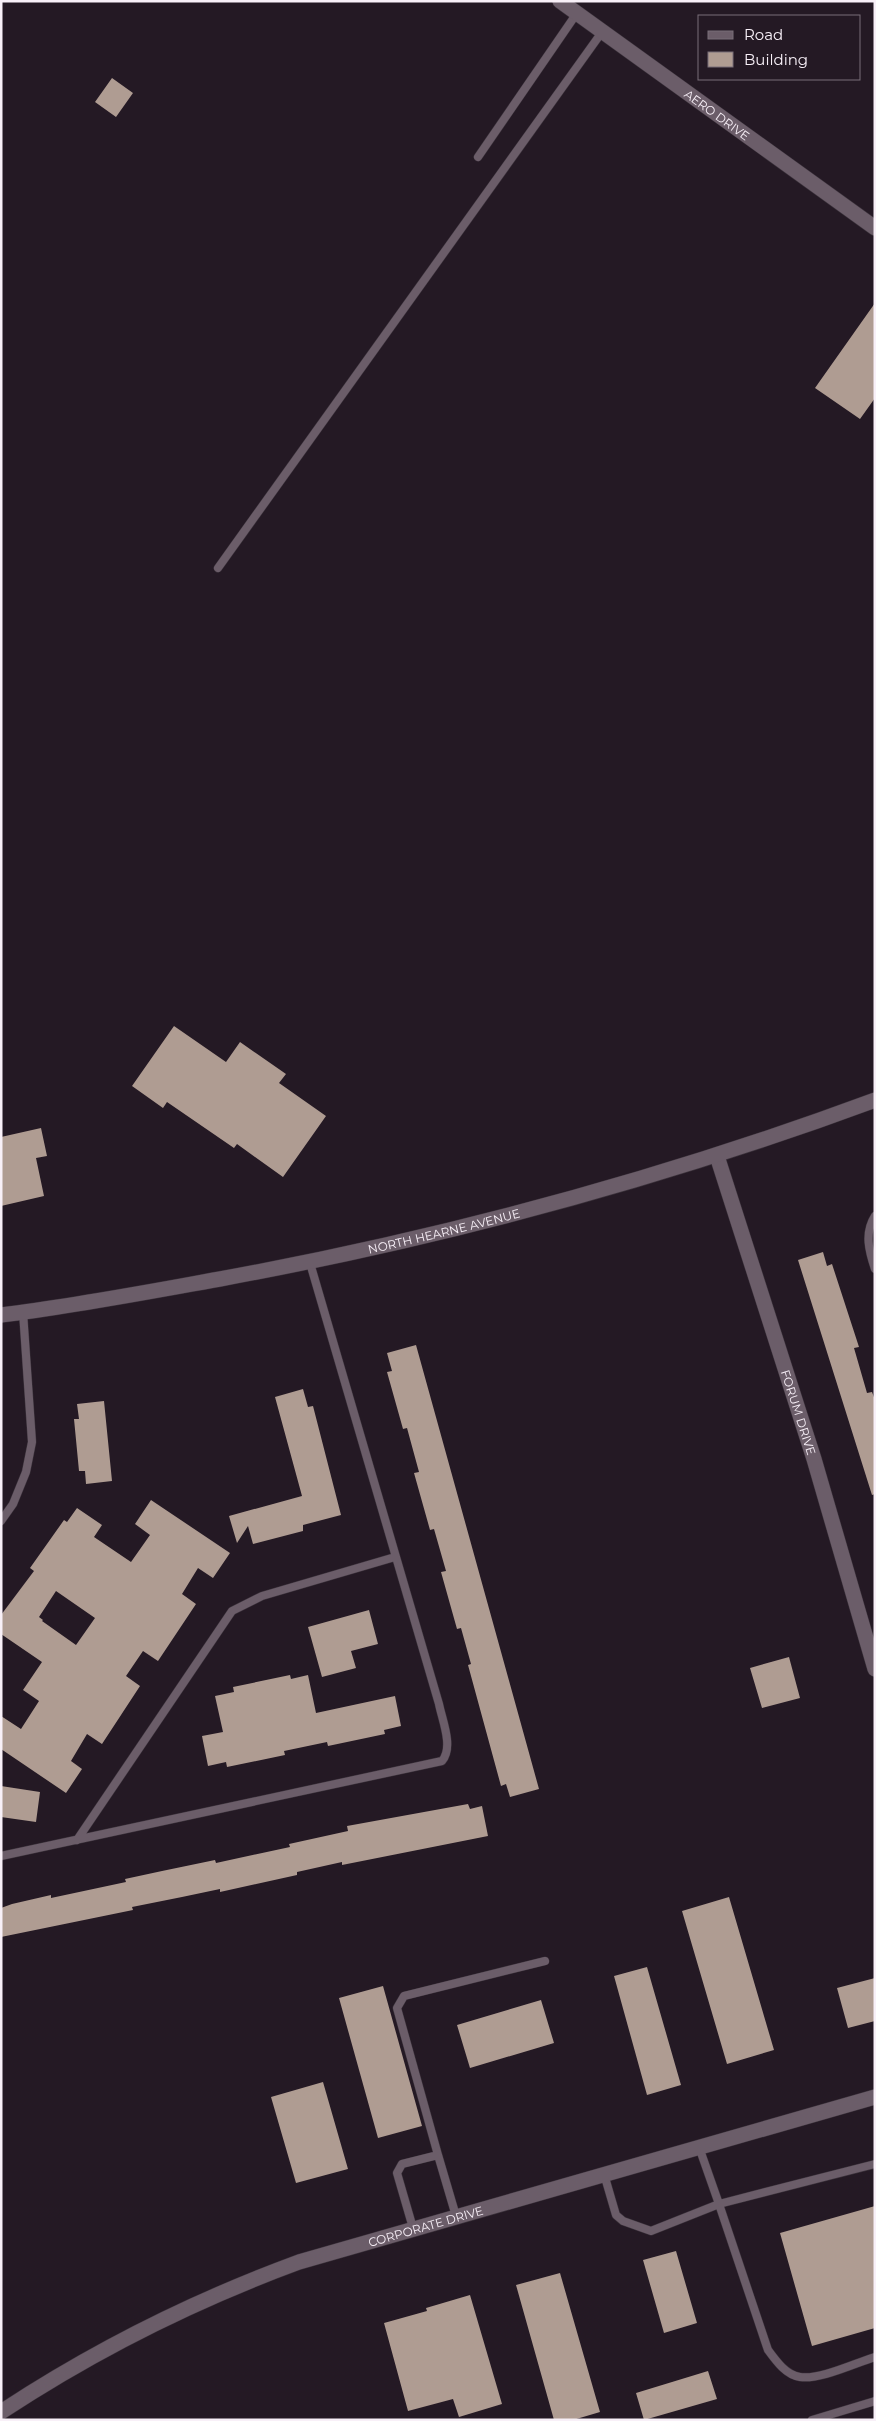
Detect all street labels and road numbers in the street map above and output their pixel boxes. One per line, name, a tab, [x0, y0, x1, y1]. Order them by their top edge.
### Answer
street label: AERO DRIVE	[682, 86, 753, 143]
street label: NORTH HEARNE AVENUE	[366, 1205, 522, 1256]
street label: FORUM DRIVE	[778, 1368, 820, 1457]
street label: CORPORATE DRIVE	[366, 2202, 485, 2249]

